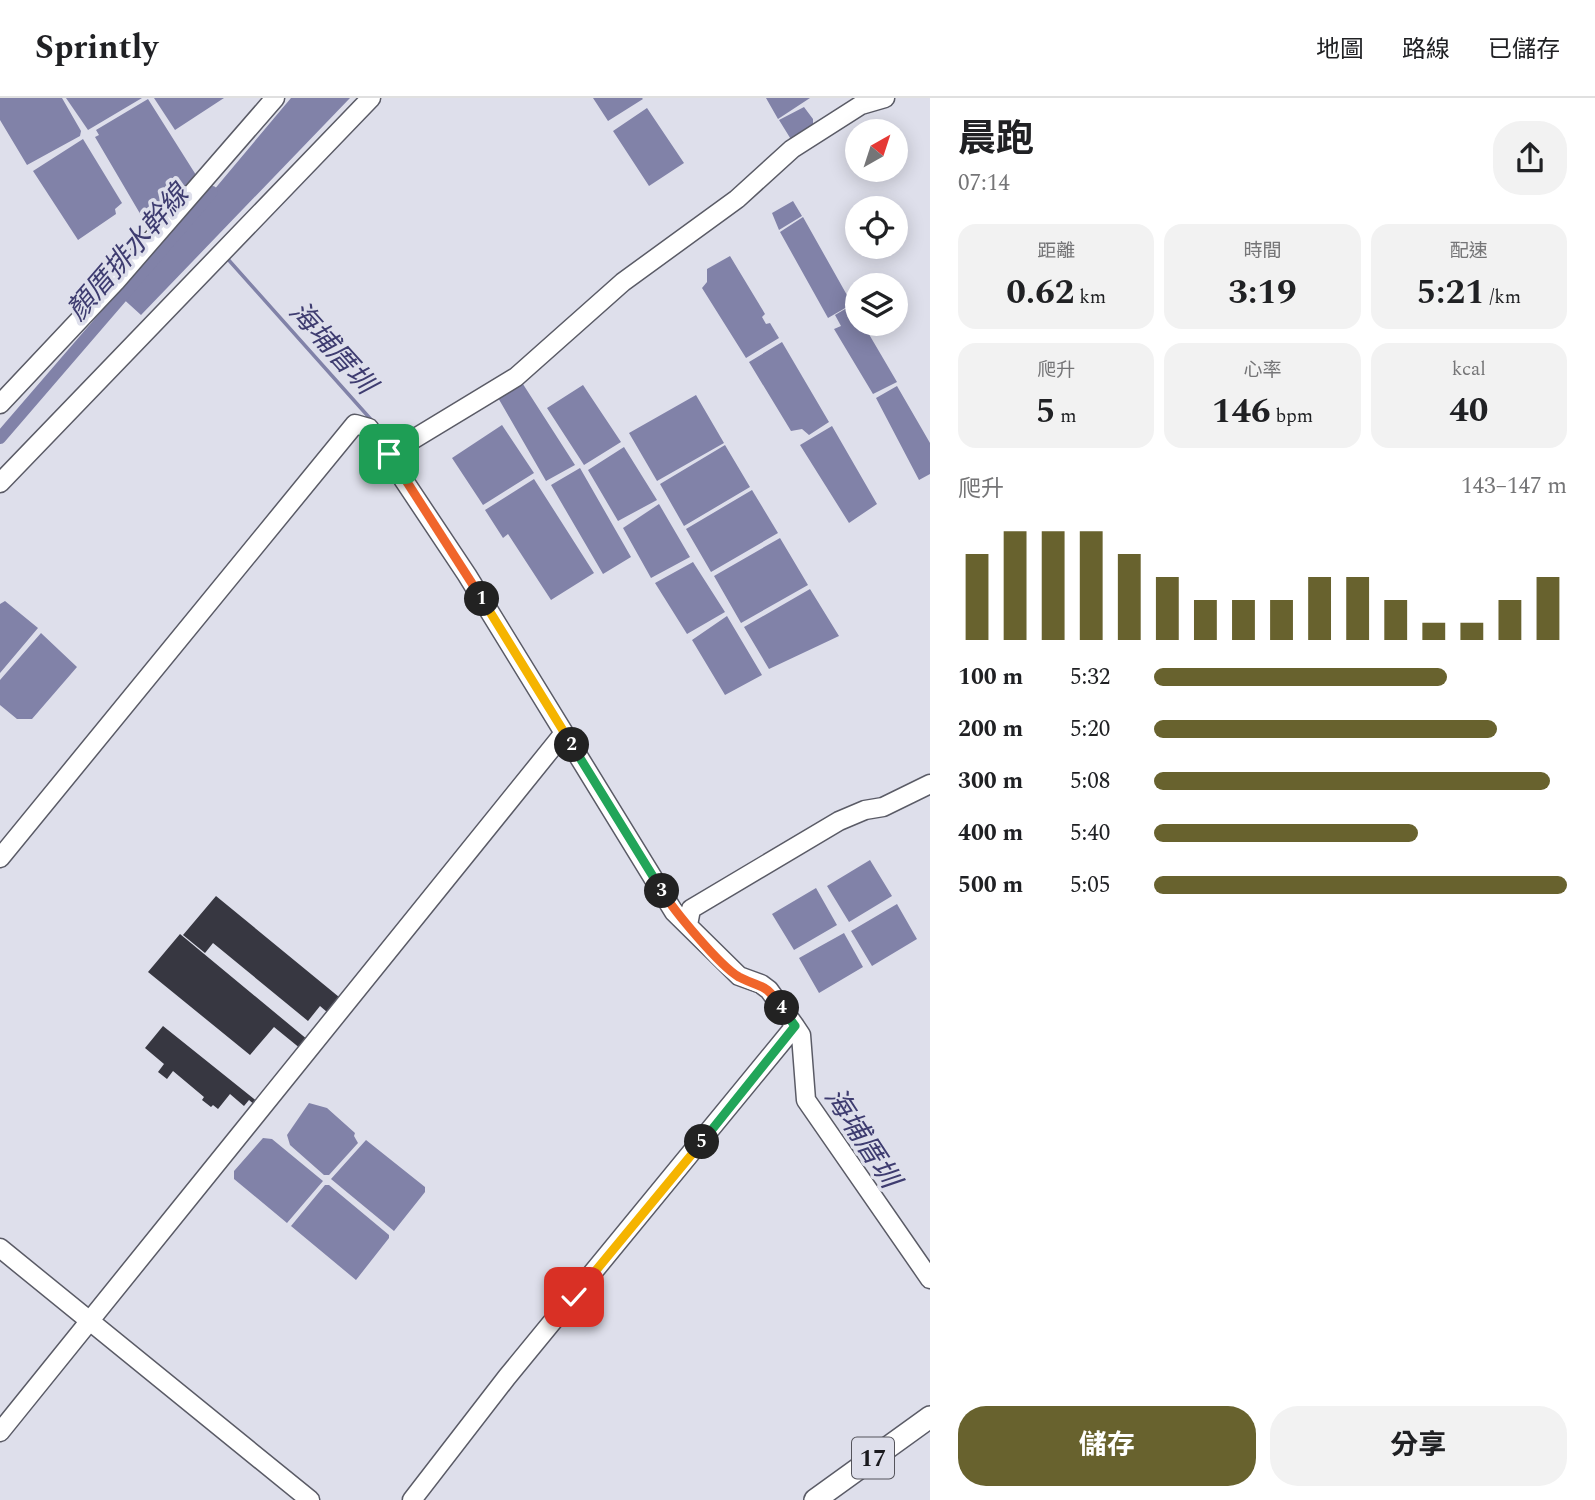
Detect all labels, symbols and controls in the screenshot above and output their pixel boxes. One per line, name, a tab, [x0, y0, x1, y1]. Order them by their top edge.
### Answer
text: Sprintly	[35, 23, 158, 73]
text: 地圖	[1316, 32, 1364, 68]
text: 路線	[1402, 32, 1450, 68]
text: 已儲存	[1488, 32, 1560, 68]
text: 晨跑	[958, 111, 1034, 169]
north arrow	[845, 119, 908, 182]
map controls	[845, 119, 908, 336]
button: share	[1493, 121, 1567, 195]
text: 07:14	[958, 166, 1010, 201]
water label: 顏厝排水幹線	[57, 173, 201, 330]
button: locate	[845, 196, 908, 259]
text: 距離	[1037, 237, 1075, 266]
text: 時間	[1243, 237, 1282, 266]
text: 配速	[1450, 237, 1488, 266]
text: 0.62	[1006, 266, 1074, 319]
text: 3:19	[1228, 266, 1297, 319]
text: 5:21	[1416, 266, 1485, 319]
button: layers	[845, 273, 908, 336]
text: km	[1074, 283, 1106, 312]
text: /km	[1485, 283, 1521, 312]
water label: 海埔厝圳	[278, 292, 388, 407]
text: kcal	[1452, 355, 1486, 384]
text: 爬升	[1037, 356, 1075, 385]
text: 心率	[1243, 356, 1282, 385]
text: 40	[1449, 384, 1488, 437]
text: 5	[1036, 385, 1055, 438]
text: 146	[1212, 385, 1271, 438]
text: m	[1055, 402, 1077, 431]
text: bpm	[1271, 402, 1313, 431]
pin	[359, 424, 419, 484]
icon: arrive	[370, 435, 408, 473]
text: 143–147 m	[1461, 469, 1567, 504]
text: 爬升	[958, 472, 1004, 507]
pin: 1	[464, 582, 500, 616]
text: 1	[476, 584, 487, 613]
text: 100 m	[958, 660, 1023, 695]
text: 5:32	[1070, 660, 1110, 695]
text: 200 m	[958, 712, 1023, 747]
text: 5:20	[1070, 712, 1110, 747]
pin: 2	[554, 728, 590, 762]
text: 2	[566, 730, 577, 759]
text: 300 m	[958, 764, 1023, 799]
text: 5:08	[1070, 764, 1110, 799]
text: 400 m	[958, 816, 1023, 851]
text: 5:40	[1070, 816, 1110, 851]
text: 500 m	[958, 868, 1023, 903]
text: 5:05	[1070, 868, 1110, 903]
pin: 3	[644, 874, 680, 908]
text: 3	[656, 876, 667, 905]
pin: 4	[764, 990, 800, 1026]
text: 4	[776, 993, 787, 1022]
water label: 海埔厝圳	[813, 1079, 912, 1200]
pin: 5	[684, 1124, 720, 1160]
text: 5	[696, 1127, 707, 1156]
pin	[544, 1267, 604, 1327]
icon: check	[555, 1278, 593, 1316]
button: 儲存	[958, 1406, 1256, 1486]
button: 分享	[1270, 1406, 1567, 1486]
road number: 17	[852, 1438, 894, 1478]

